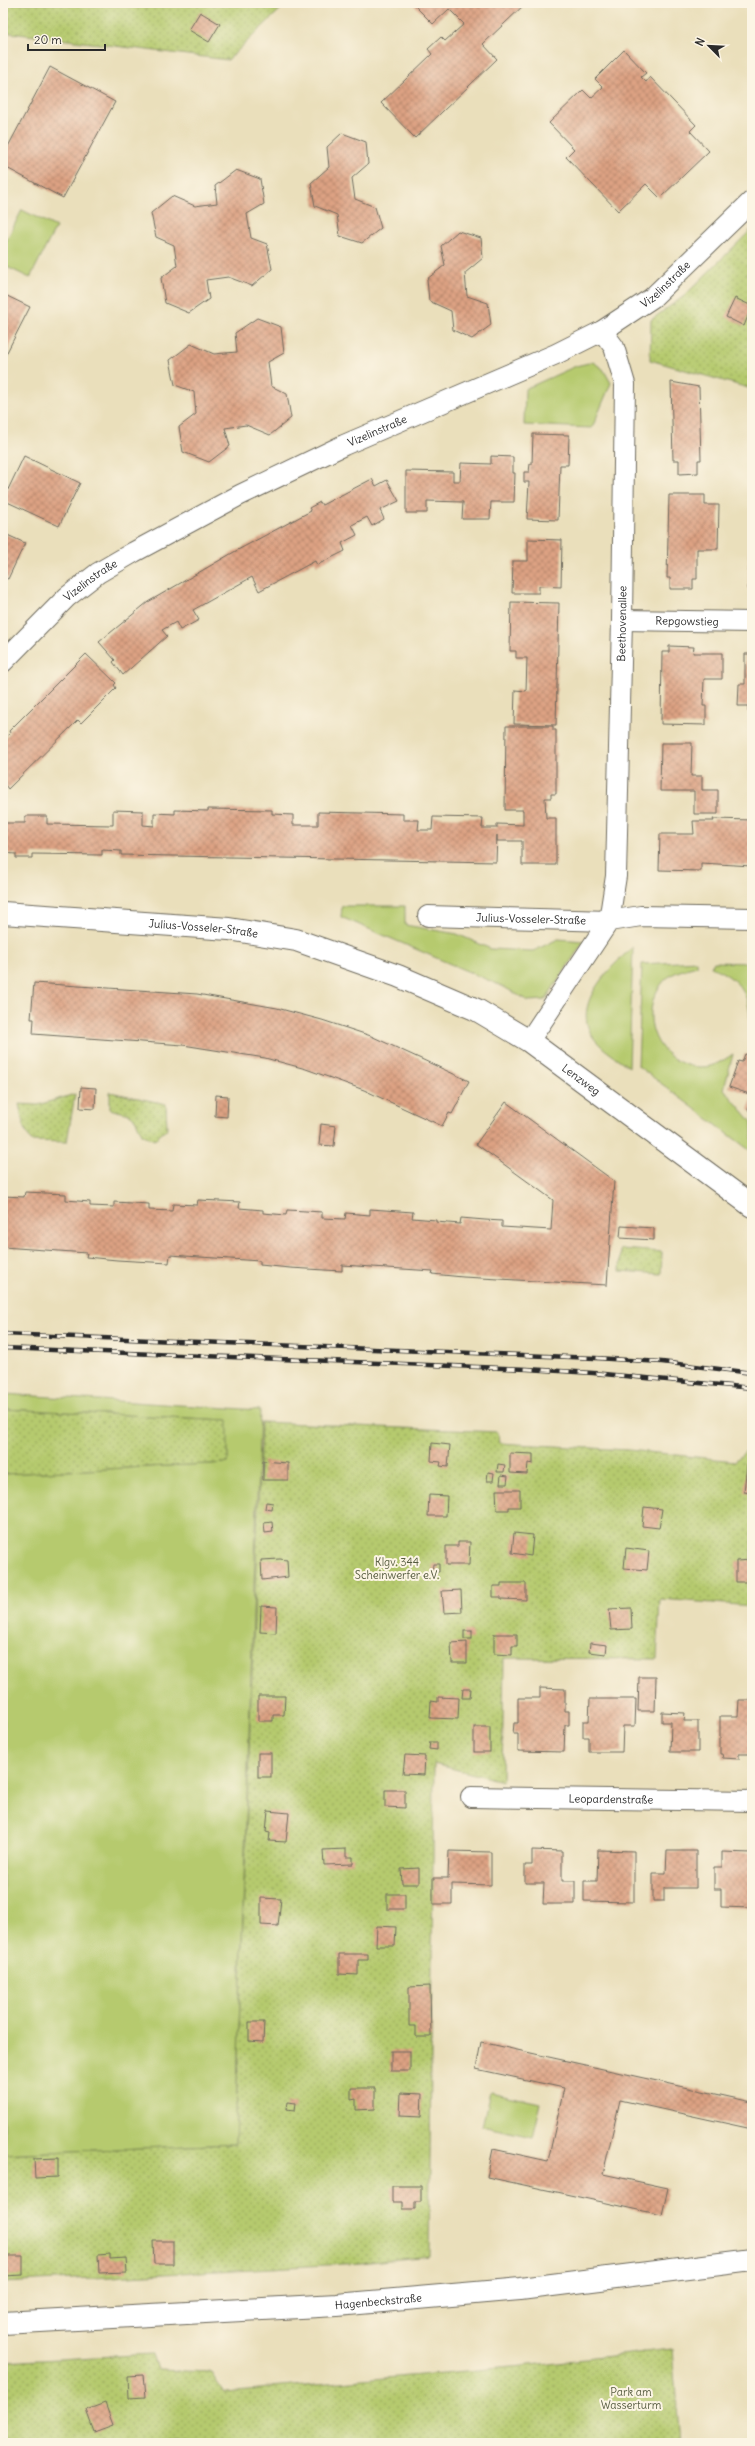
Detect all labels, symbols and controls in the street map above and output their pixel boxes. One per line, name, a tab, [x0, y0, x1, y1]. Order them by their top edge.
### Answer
scale bar	[28, 26, 105, 52]
north arrow	[689, 26, 729, 66]
text: 20 m	[34, 32, 62, 47]
text: N	[692, 36, 708, 48]
street label: Vizelinstraße	[638, 258, 693, 311]
street label: Vizelinstraße	[346, 412, 409, 450]
street label: Vizelinstraße	[61, 556, 120, 604]
street label: Beethovenallee	[614, 585, 629, 662]
street label: Repgowstieg	[655, 614, 719, 628]
street label: Julius-Vosseler-Straße	[476, 910, 586, 927]
street label: Julius-Vosseler-Straße	[148, 916, 259, 941]
street label: Lenzweg	[559, 1061, 603, 1098]
park label: Klgv. 344 Scheinwerfer e.V.	[355, 1555, 439, 1582]
street label: Leopardenstraße	[569, 1791, 654, 1807]
street label: Hagenbeckstraße	[334, 2291, 422, 2312]
park label: Park am Wasserturm	[601, 2385, 662, 2412]

